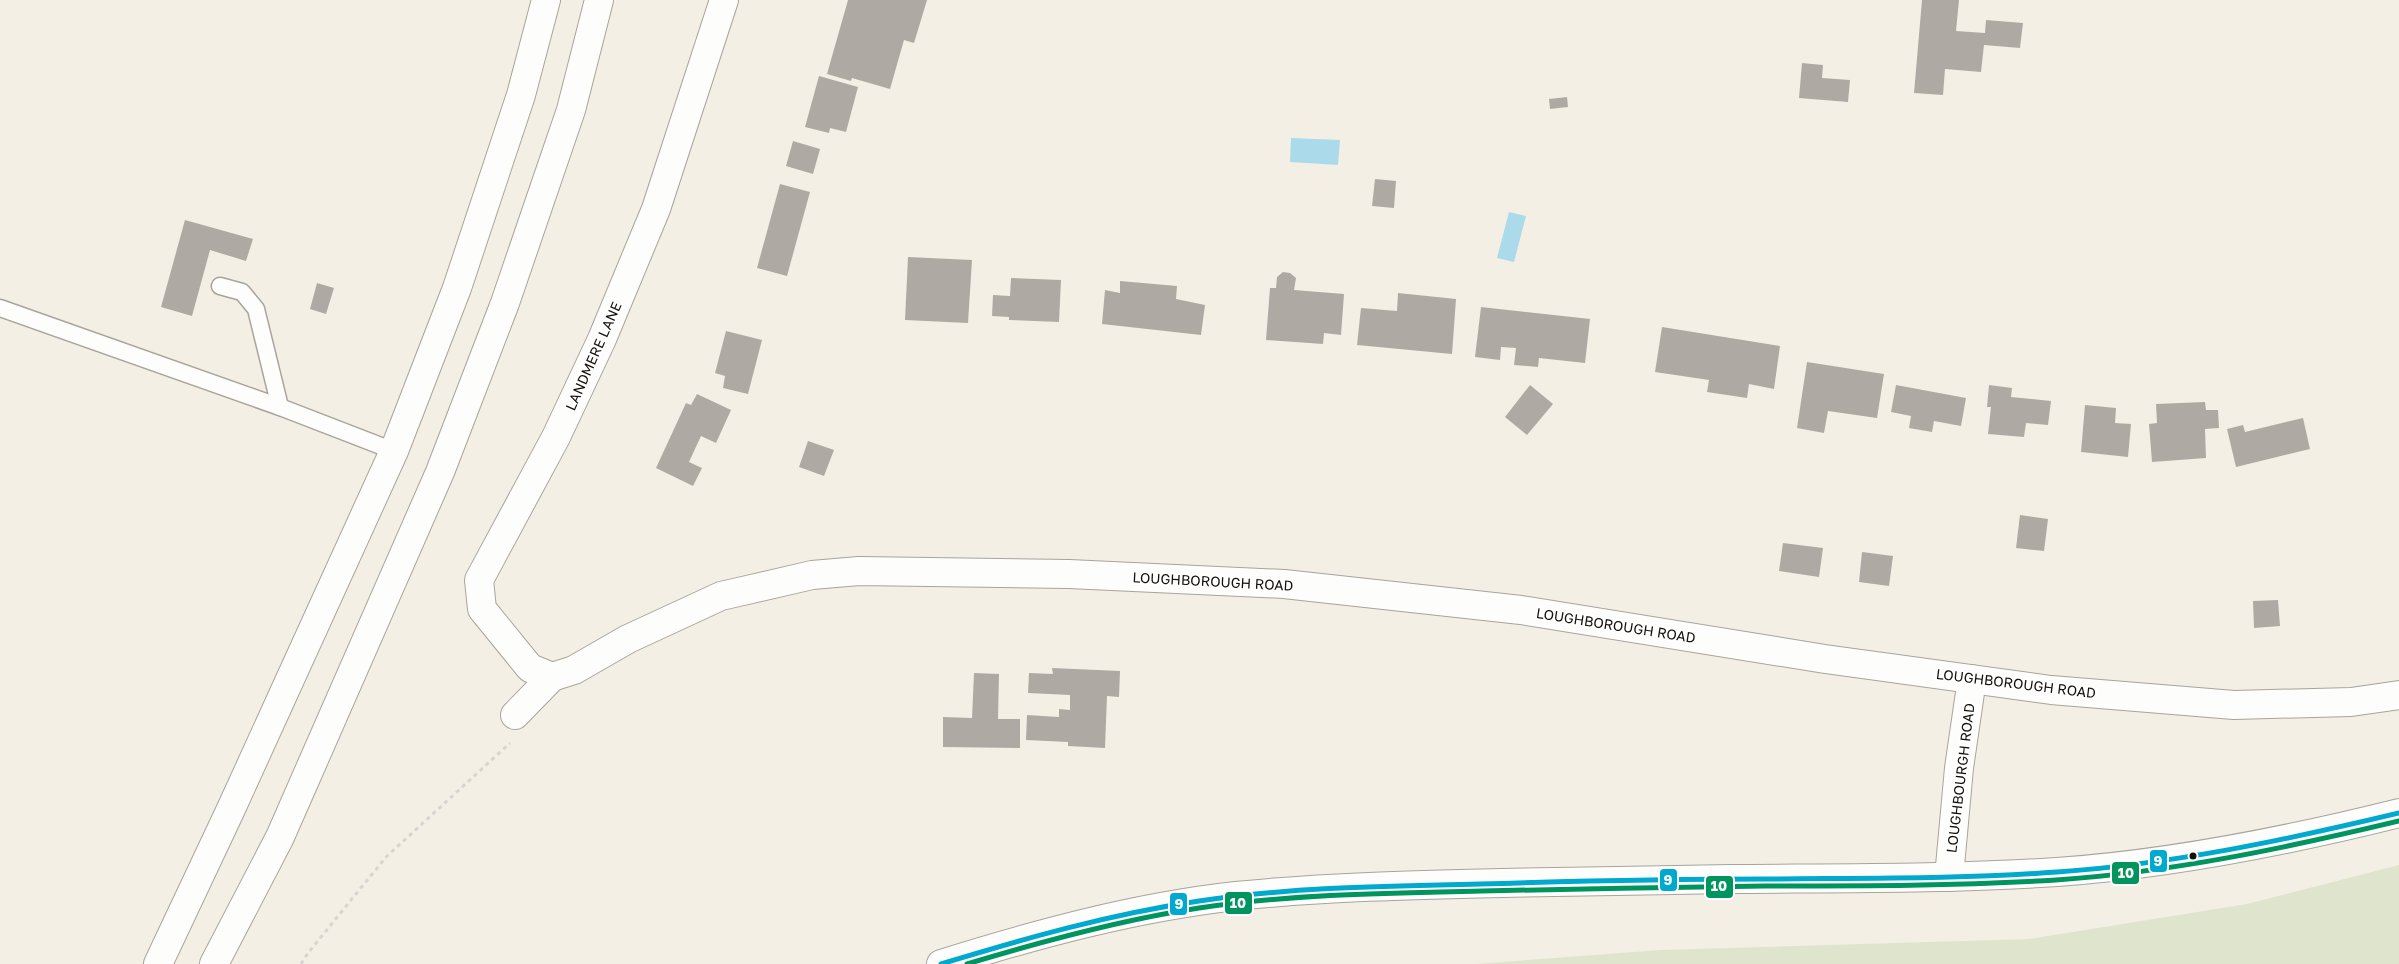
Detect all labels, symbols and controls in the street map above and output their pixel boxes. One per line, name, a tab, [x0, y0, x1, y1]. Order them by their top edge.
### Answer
street label: LANDMERE LANE	[561, 299, 625, 413]
street label: LOUGHBOROUGH ROAD	[1132, 568, 1294, 594]
street label: LOUGHBOROUGH ROAD	[1535, 604, 1697, 646]
street label: LOUGHBOROUGH ROAD	[1935, 665, 2097, 701]
street label: LOUGHBOURGH ROAD	[1942, 702, 1978, 854]
line badge: 9	[2149, 849, 2168, 873]
unlabelled marker	[2188, 851, 2198, 861]
text: 9	[2154, 852, 2163, 869]
line badge: 10	[2111, 861, 2140, 885]
text: 10	[2118, 864, 2134, 881]
line badge: 9	[1659, 868, 1678, 892]
text: 9	[1664, 871, 1673, 888]
line badge: 10	[1705, 875, 1734, 899]
text: 10	[1711, 877, 1727, 894]
line badge: 10	[1224, 891, 1253, 915]
line badge: 9	[1169, 892, 1188, 916]
text: 10	[1230, 894, 1246, 911]
text: 9	[1175, 895, 1184, 912]

